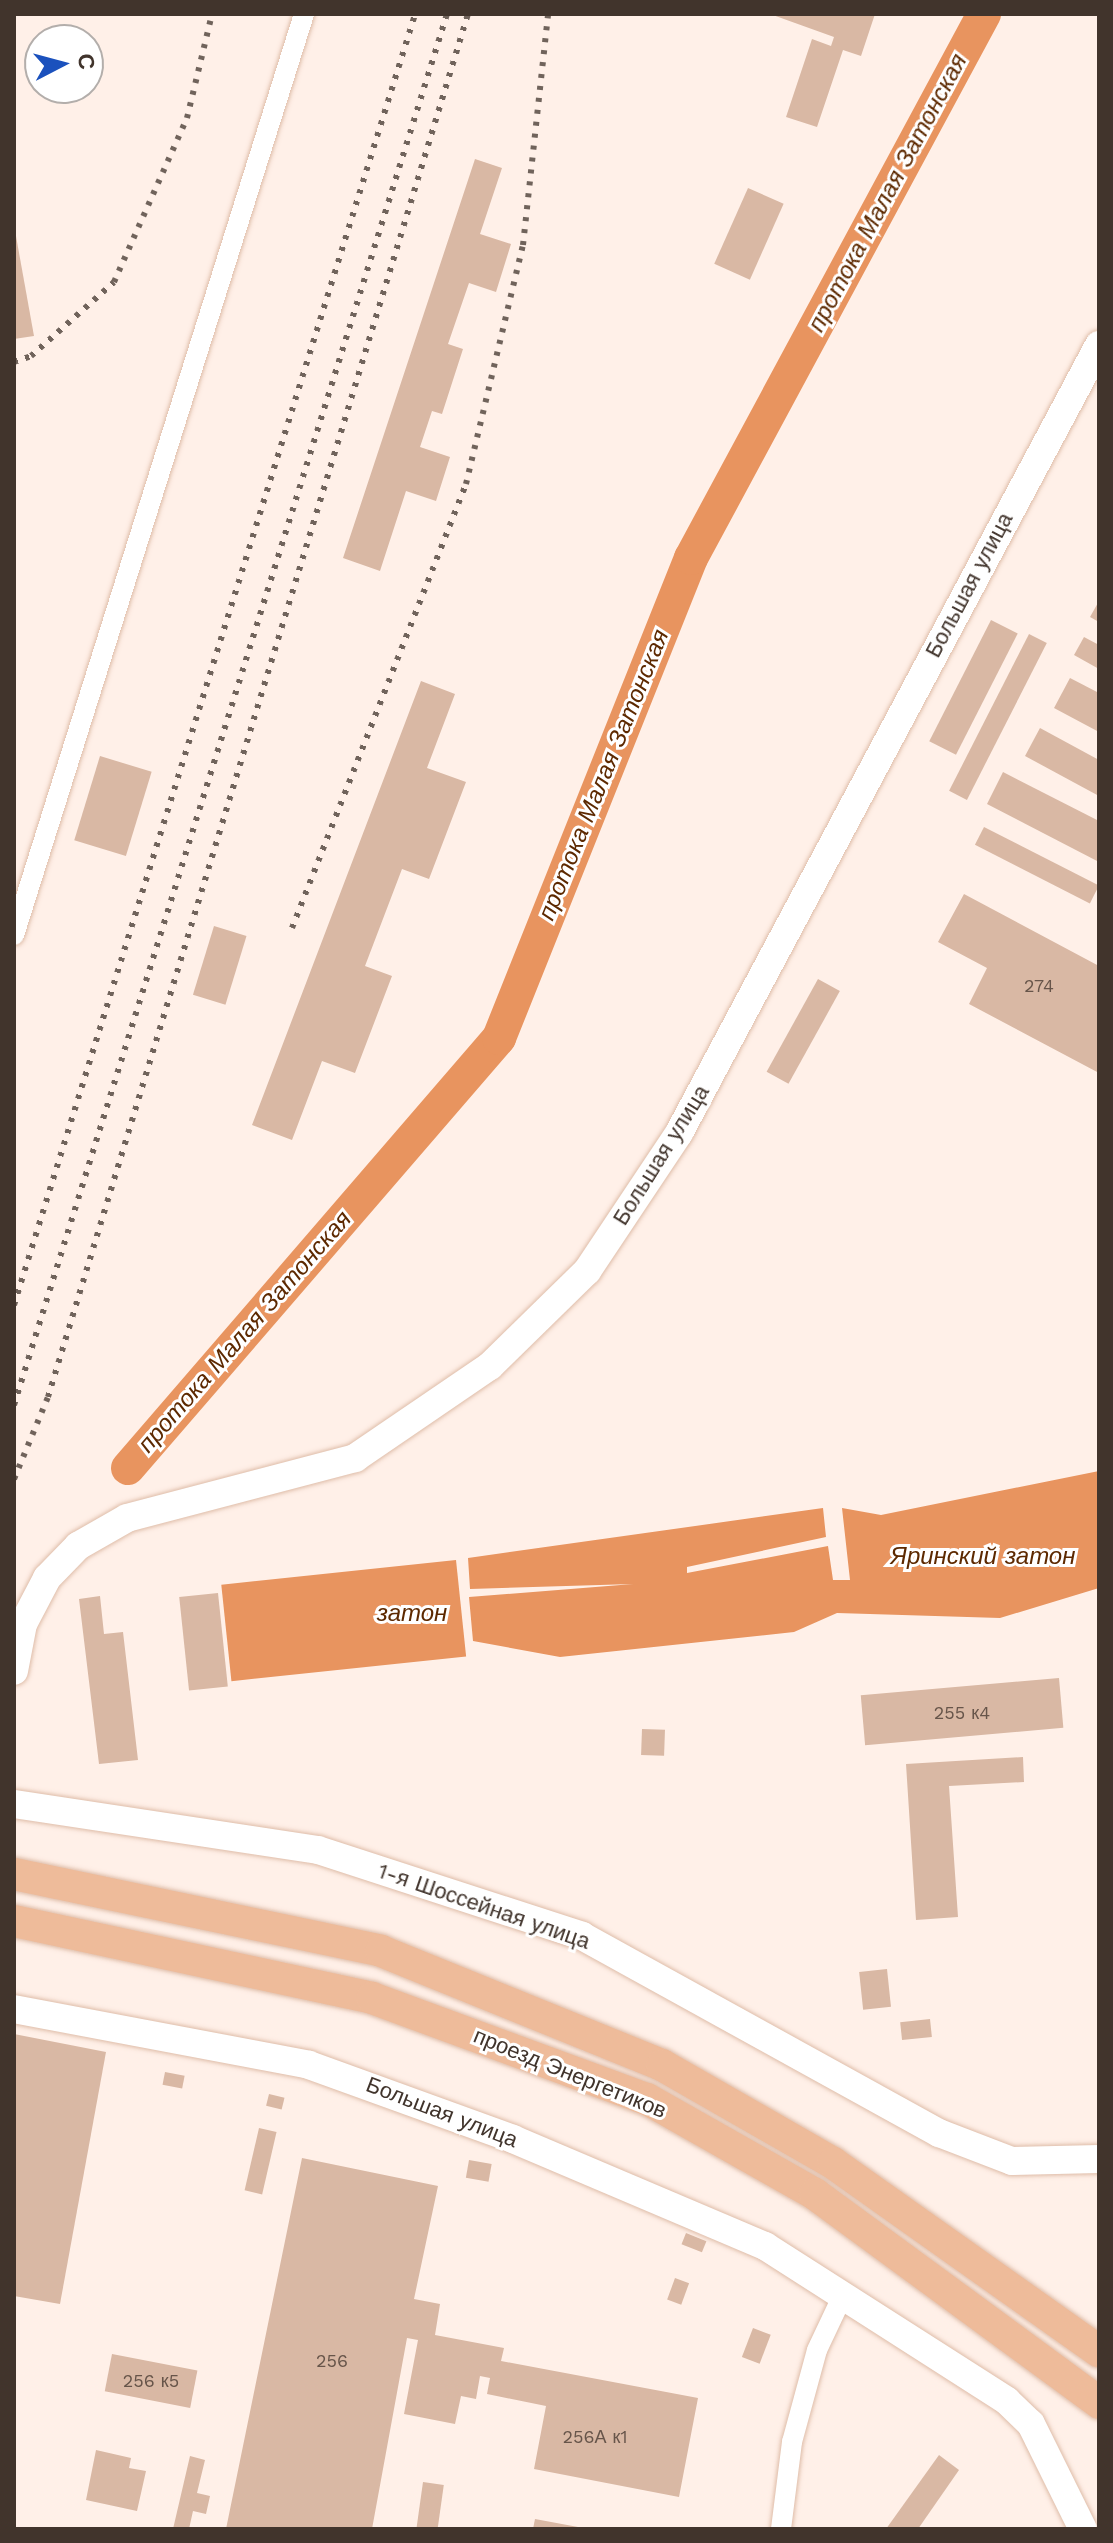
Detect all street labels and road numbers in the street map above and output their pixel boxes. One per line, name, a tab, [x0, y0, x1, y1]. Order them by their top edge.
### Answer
street label: Большая улица	[920, 508, 1018, 662]
street label: Большая улица	[607, 1080, 715, 1230]
street label: 1-я Шоссейная улица	[375, 1857, 593, 1955]
street label: проезд Энергетиков	[470, 2022, 670, 2124]
street label: Большая улица	[362, 2071, 522, 2153]

